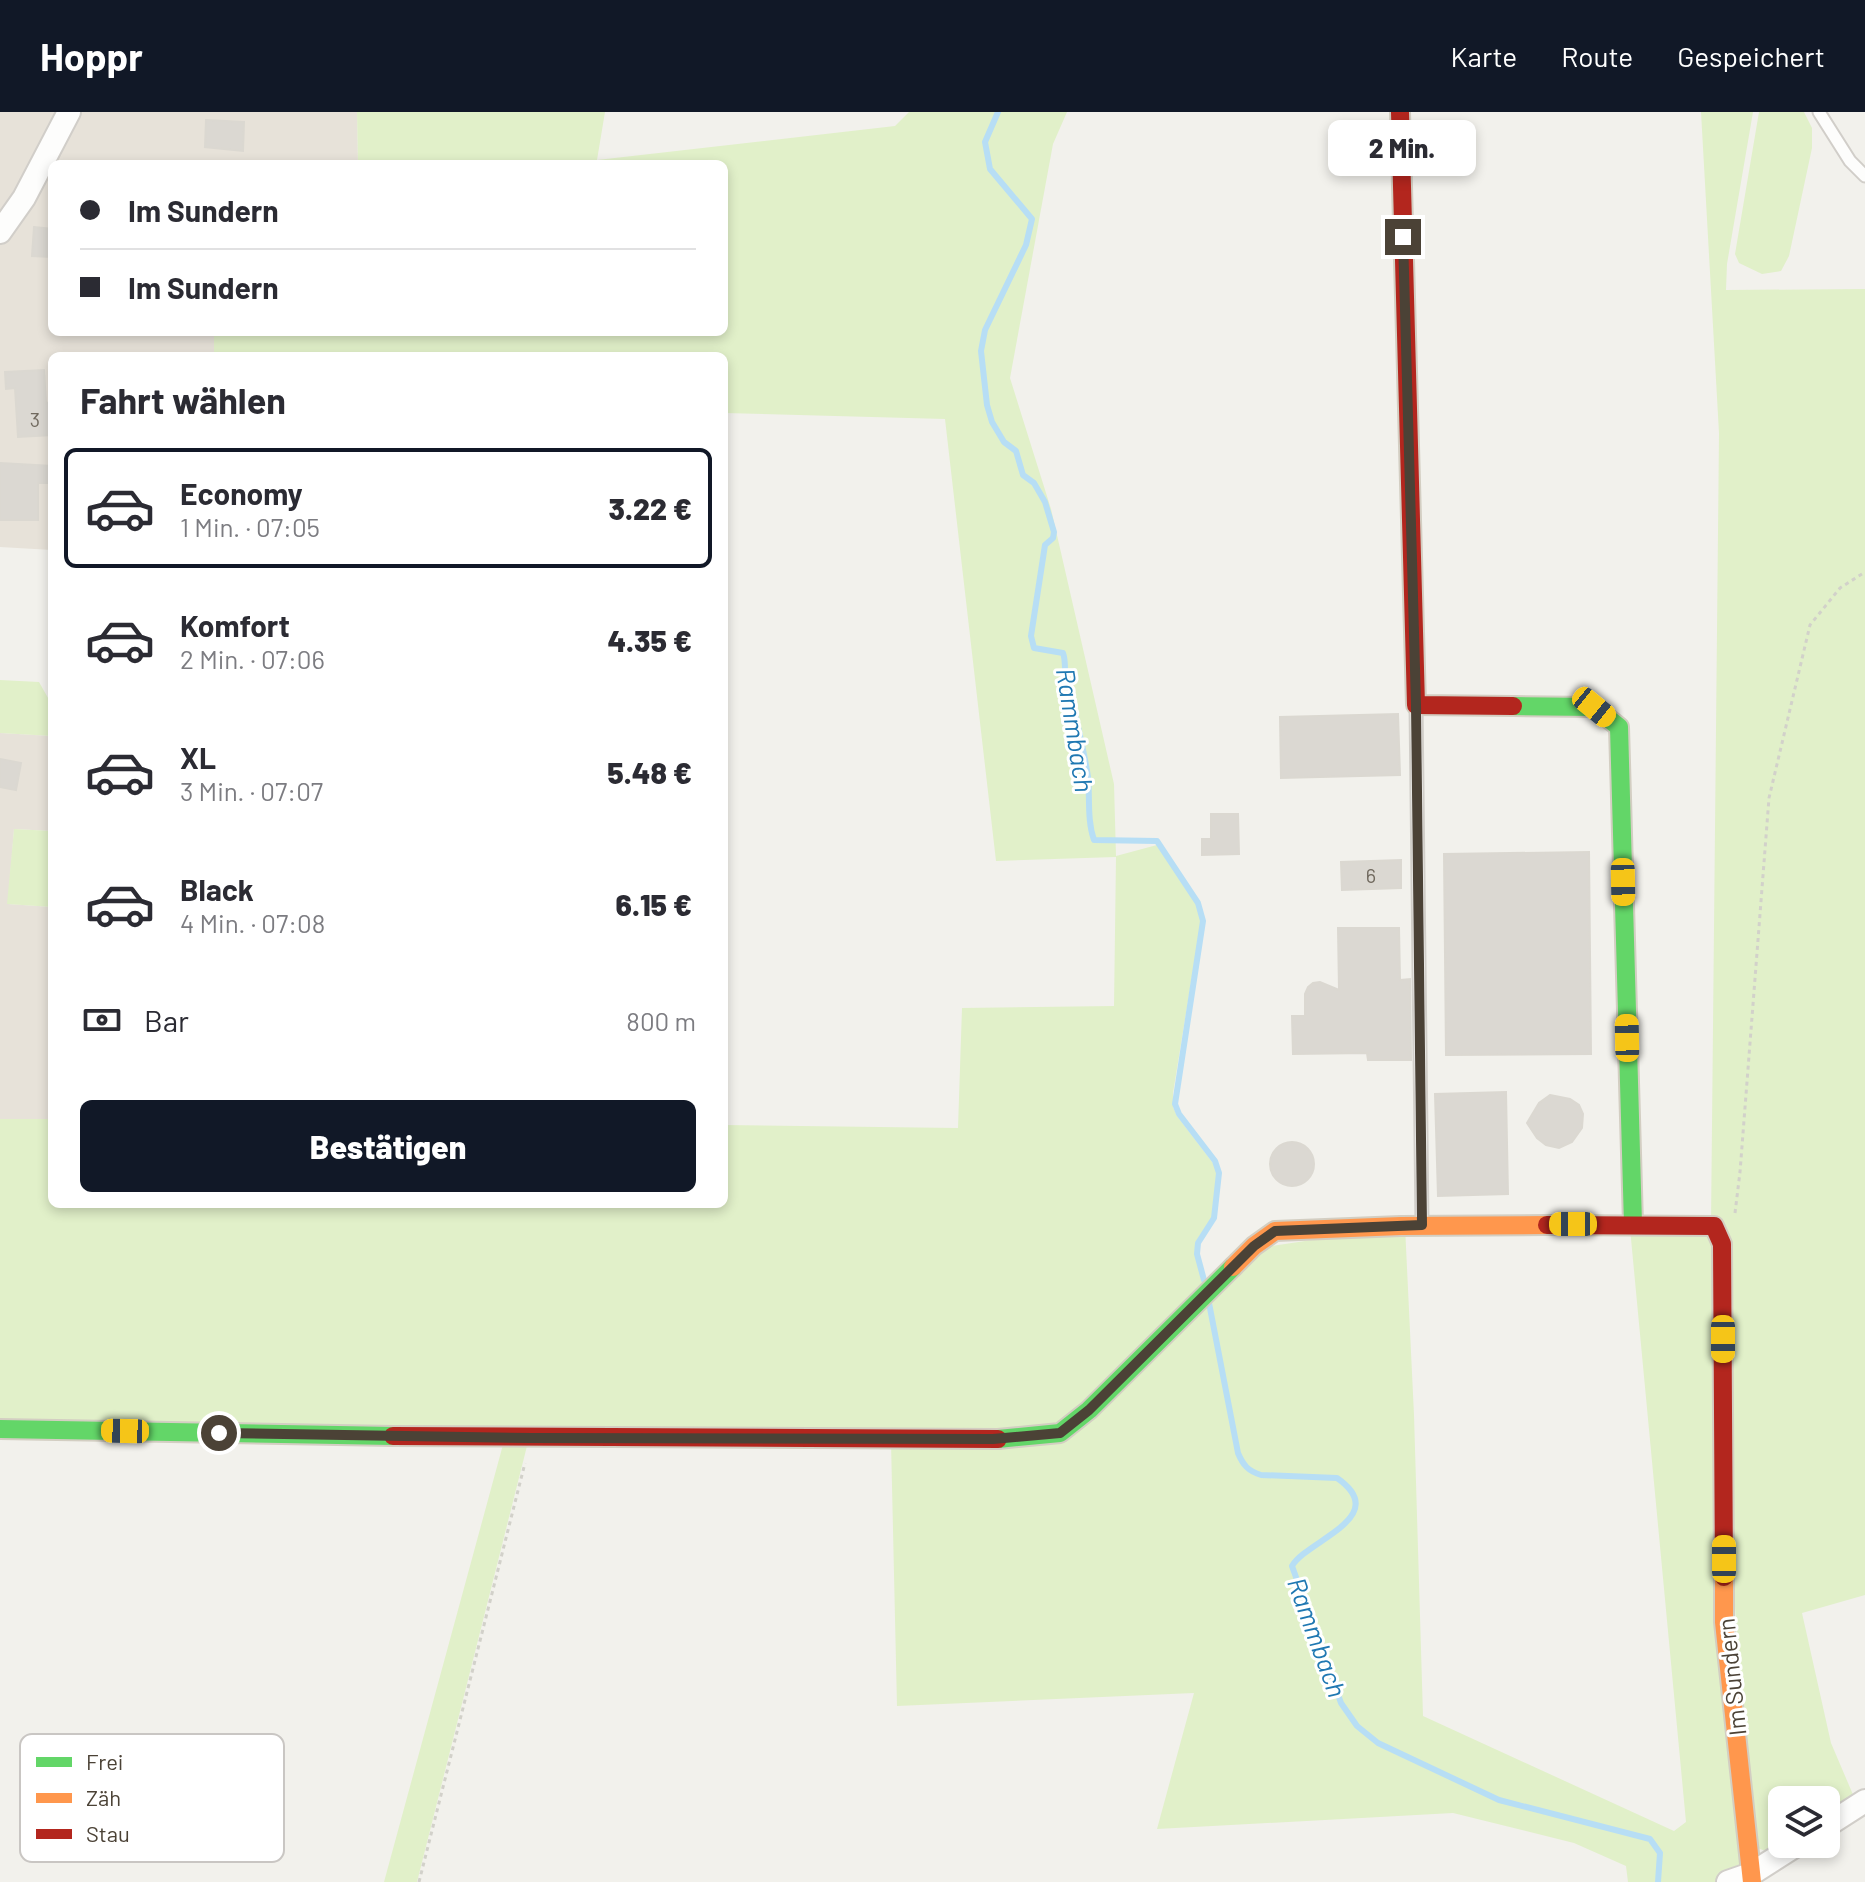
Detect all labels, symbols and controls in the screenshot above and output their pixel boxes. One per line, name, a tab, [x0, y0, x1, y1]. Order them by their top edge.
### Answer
text: Hoppr	[40, 33, 143, 79]
text: Karte	[1451, 39, 1517, 73]
text: Route	[1561, 39, 1633, 73]
text: Gespeichert	[1677, 39, 1825, 73]
callout: 2 Min.	[1329, 121, 1477, 177]
text: 2 Min.	[1369, 132, 1435, 163]
text: Im Sundern	[128, 192, 279, 228]
route end	[1385, 219, 1421, 255]
text: Im Sundern	[128, 269, 279, 305]
text: Fahrt wählen	[80, 378, 286, 421]
house number: 3	[30, 407, 40, 431]
icon: car	[84, 472, 156, 544]
text: Economy	[180, 475, 303, 511]
text: 3.22 €	[608, 490, 692, 526]
text: 1 Min. · 07:05	[180, 511, 320, 542]
icon: car	[84, 604, 156, 676]
text: Komfort	[180, 607, 290, 643]
text: 4.35 €	[607, 622, 692, 658]
text: 2 Min. · 07:06	[180, 643, 325, 674]
water label: Rammbach	[1051, 666, 1101, 794]
car	[1568, 683, 1620, 731]
icon: car	[84, 736, 156, 808]
text: XL	[180, 739, 216, 775]
text: 5.48 €	[607, 754, 692, 790]
text: 3 Min. · 07:07	[180, 775, 323, 806]
car	[1611, 858, 1635, 906]
house number: 6	[1366, 863, 1376, 887]
icon: car	[84, 868, 156, 940]
text: Black	[180, 871, 254, 907]
text: 6.15 €	[616, 886, 692, 922]
text: 4 Min. · 07:08	[180, 907, 325, 938]
icon: cash	[80, 998, 124, 1042]
text: Bar	[144, 1002, 189, 1038]
text: 800 m	[626, 1005, 696, 1036]
car	[1615, 1014, 1639, 1062]
button: Bestätigen	[80, 1100, 696, 1192]
car	[1549, 1212, 1597, 1236]
car	[1711, 1315, 1735, 1363]
route start	[201, 1415, 237, 1451]
car	[101, 1419, 149, 1443]
car	[1712, 1535, 1736, 1583]
water label: Rammbach	[1282, 1573, 1354, 1701]
street label: Im Sundern	[1710, 1617, 1752, 1737]
legend	[20, 1734, 284, 1862]
text: Frei	[86, 1748, 123, 1774]
text: Zäh	[86, 1784, 121, 1810]
map controls	[1768, 1786, 1840, 1858]
button: layers	[1768, 1786, 1840, 1858]
text: Stau	[86, 1820, 130, 1846]

